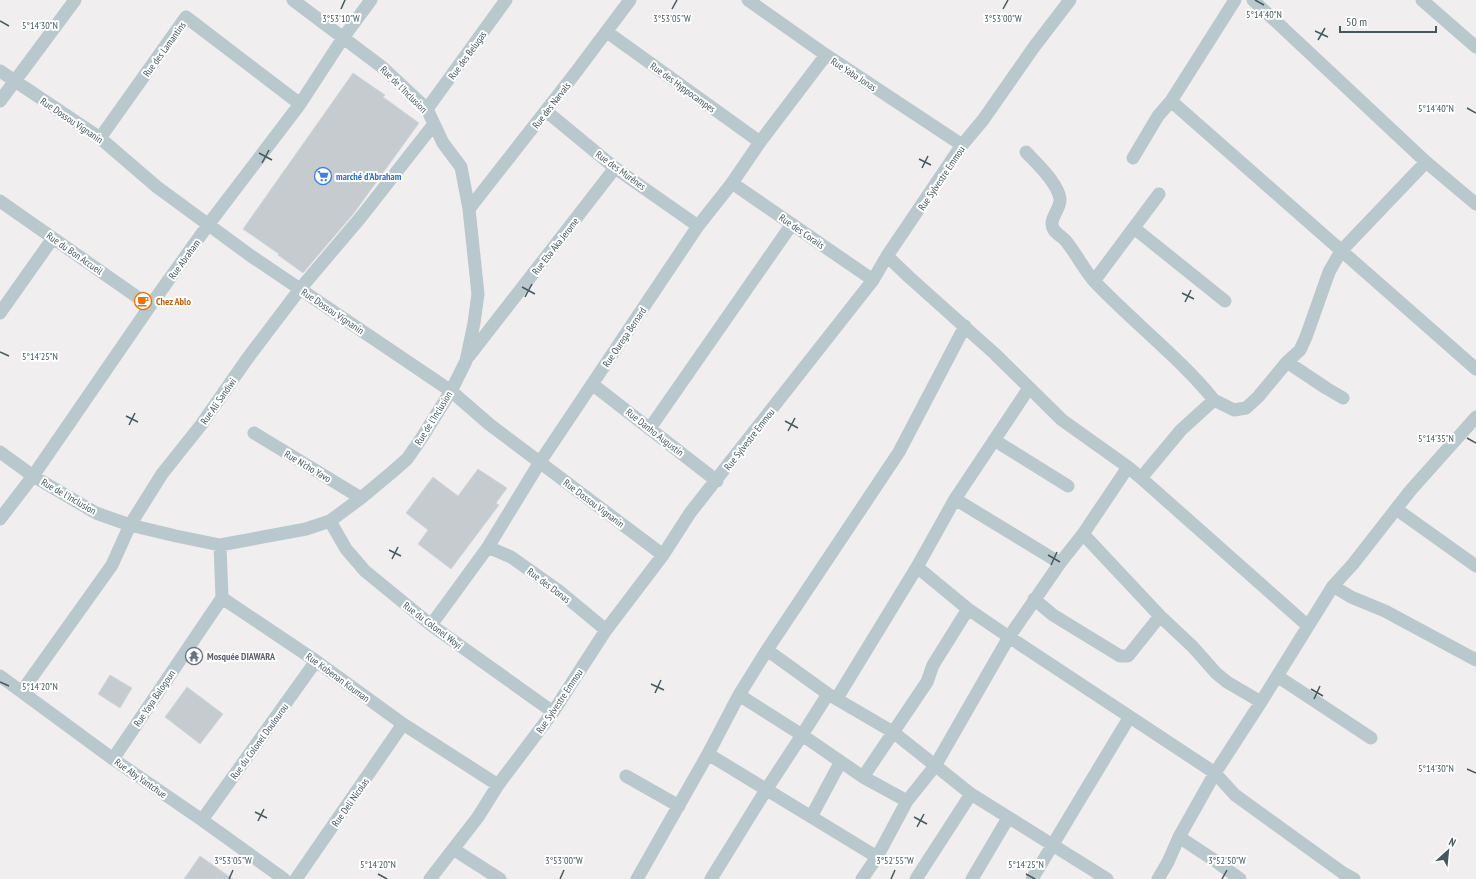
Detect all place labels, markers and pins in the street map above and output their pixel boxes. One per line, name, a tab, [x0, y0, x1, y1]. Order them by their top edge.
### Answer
supermarket icon: marché d'Abraham	[313, 166, 333, 186]
place label: marché d'Abraham	[336, 170, 402, 183]
cafe icon: Chez Ablo	[133, 291, 153, 311]
place label: Chez Ablo	[156, 295, 191, 308]
temple icon: Mosquée DIAWARA	[184, 646, 204, 666]
place label: Mosquée DIAWARA	[207, 650, 276, 663]

